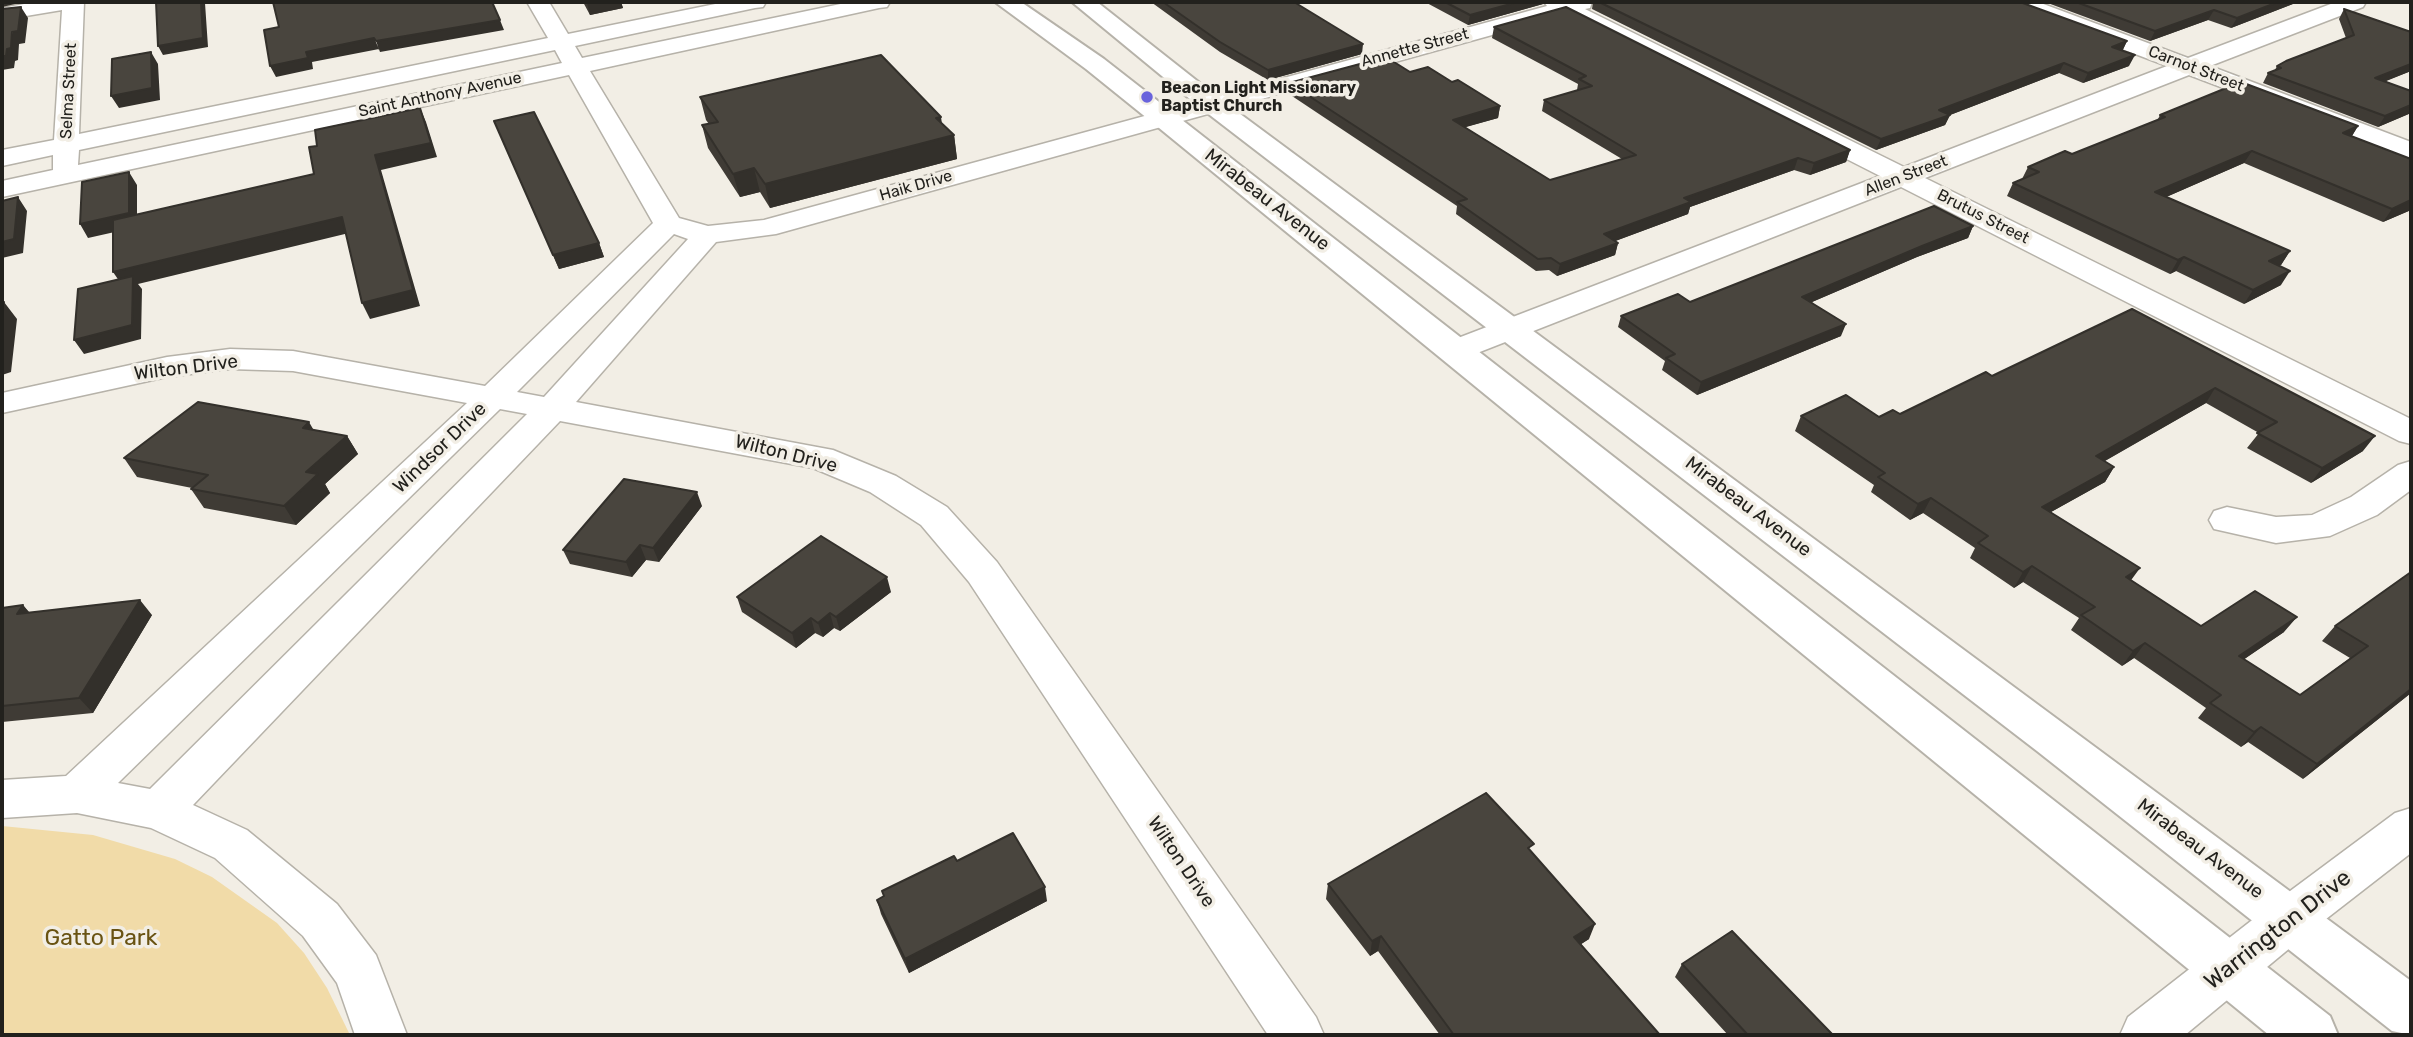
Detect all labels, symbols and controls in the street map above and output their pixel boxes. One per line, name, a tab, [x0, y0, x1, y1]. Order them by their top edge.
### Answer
street label: Annette Street	[1359, 24, 1471, 72]
street label: Carnot Street	[2146, 42, 2246, 96]
street label: Selma Street	[57, 43, 81, 139]
street label: Saint Anthony Avenue	[357, 68, 523, 122]
place label: Beacon Light Missionary Baptist Church	[1161, 78, 1356, 116]
marker: Beacon Light Missionary Baptist Church	[1139, 89, 1155, 105]
street label: Mirabeau Avenue	[1200, 144, 1334, 256]
street label: Allen Street	[1862, 151, 1950, 201]
street label: Haik Drive	[877, 166, 955, 206]
street label: Brutus Street	[1934, 186, 2032, 248]
street label: Wilton Drive	[133, 350, 239, 386]
street label: Windsor Drive	[389, 398, 491, 498]
street label: Wilton Drive	[732, 430, 840, 478]
street label: Mirabeau Avenue	[1680, 452, 1816, 562]
street label: Mirabeau Avenue	[2132, 794, 2268, 904]
street label: Wilton Drive	[1142, 812, 1220, 912]
street label: Warrington Drive	[2199, 864, 2357, 996]
park label: Gatto Park	[45, 924, 157, 952]

